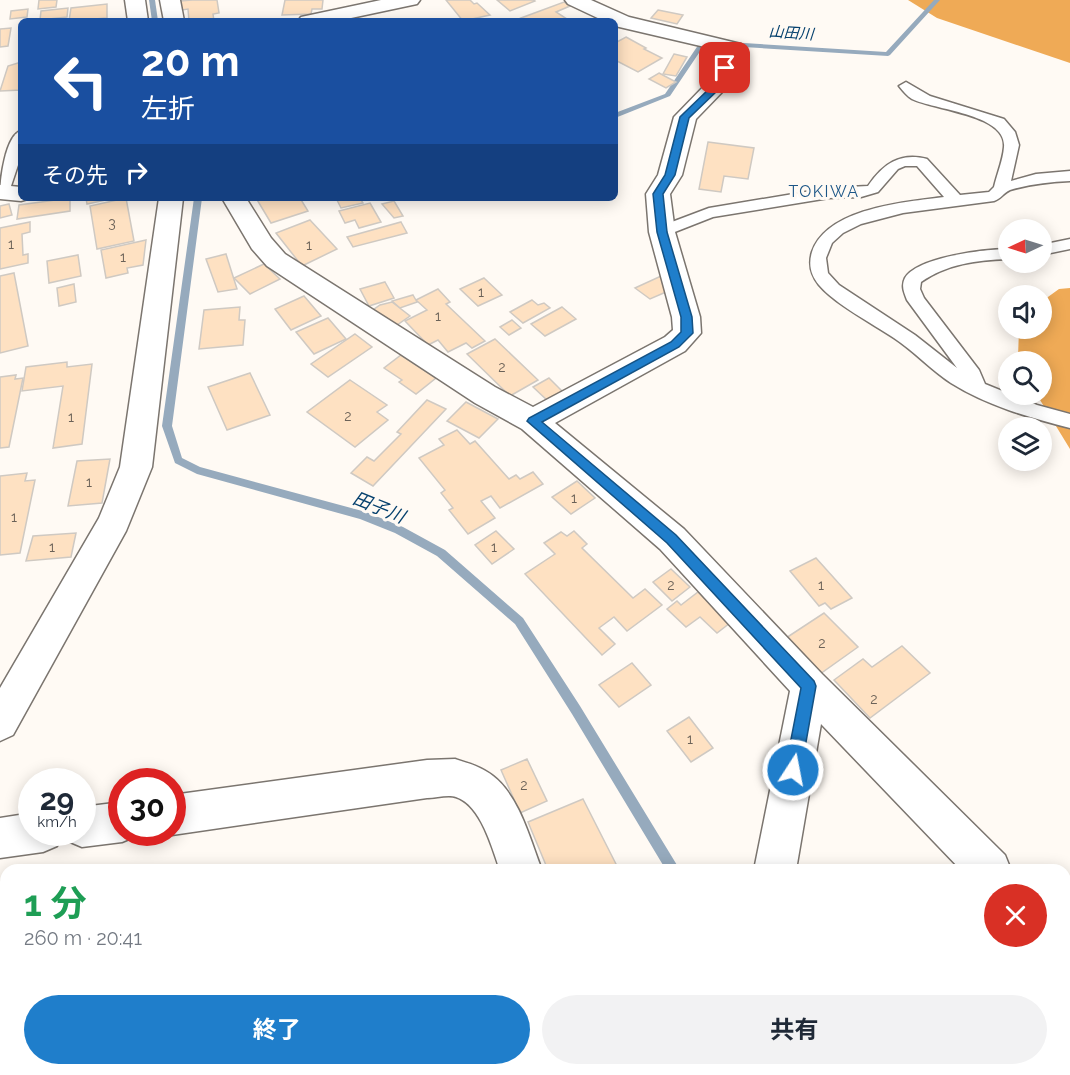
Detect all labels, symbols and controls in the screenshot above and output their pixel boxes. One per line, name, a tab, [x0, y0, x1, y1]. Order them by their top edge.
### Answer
water label: 山田川	[768, 22, 816, 44]
text: 20 m	[141, 37, 240, 86]
icon: left	[42, 42, 120, 120]
pin	[699, 42, 750, 93]
icon: arrive	[708, 51, 741, 84]
text: 左折	[141, 93, 195, 124]
icon: right	[120, 156, 153, 189]
text: その先	[42, 162, 108, 188]
district label: TOKIWA	[788, 182, 860, 201]
house number: 3	[108, 215, 116, 231]
north arrow	[998, 219, 1052, 273]
map controls	[998, 219, 1052, 471]
house number: 1	[8, 236, 14, 252]
house number: 1	[306, 237, 312, 253]
house number: 1	[120, 249, 126, 265]
house number: 1	[478, 284, 484, 300]
button: sound	[998, 285, 1052, 339]
house number: 1	[435, 308, 441, 324]
button: search	[998, 351, 1052, 405]
house number: 2	[498, 359, 506, 375]
house number: 2	[344, 408, 352, 424]
house number: 1	[68, 409, 74, 425]
button: layers	[998, 417, 1052, 471]
house number: 1	[86, 474, 92, 490]
water label: 田子川	[350, 487, 410, 528]
house number: 1	[571, 490, 577, 506]
house number: 1	[11, 509, 17, 525]
house number: 1	[49, 539, 55, 555]
house number: 1	[491, 539, 497, 555]
house number: 2	[667, 577, 675, 593]
house number: 1	[818, 577, 824, 593]
house number: 2	[818, 635, 826, 651]
house number: 2	[870, 691, 878, 707]
house number: 1	[687, 731, 693, 747]
position arrow	[761, 738, 825, 802]
speed limit sign: 30	[108, 768, 186, 846]
house number: 2	[520, 777, 528, 793]
text: 29	[40, 782, 74, 817]
text: km/h	[37, 813, 77, 831]
text: 1 分	[24, 882, 86, 924]
button: close	[984, 884, 1047, 947]
text: 260 m · 20:41	[24, 926, 142, 950]
button: 終了	[24, 995, 530, 1064]
button: 共有	[542, 995, 1047, 1064]

